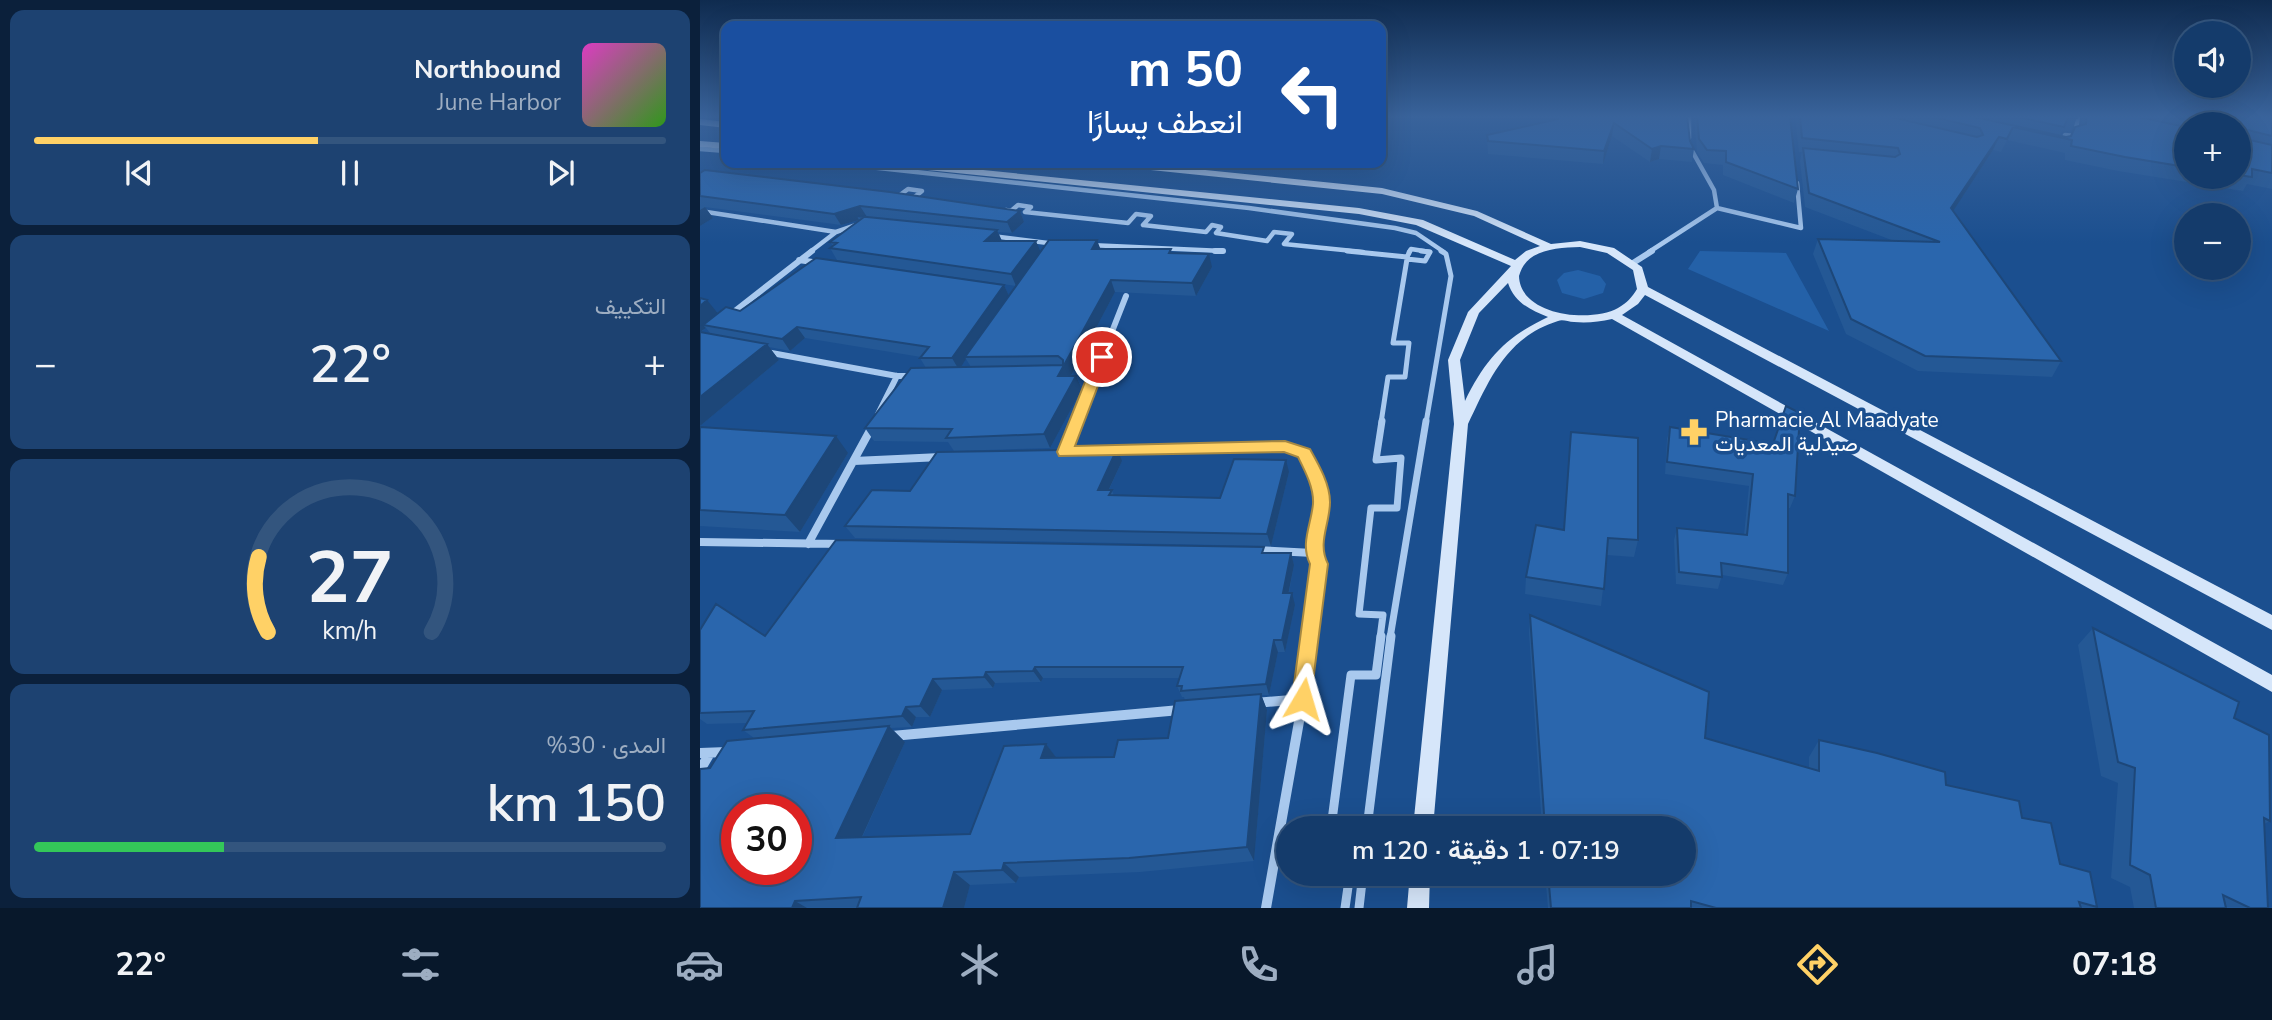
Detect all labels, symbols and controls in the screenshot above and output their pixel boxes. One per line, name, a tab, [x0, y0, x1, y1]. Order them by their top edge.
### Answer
map controls	[2174, 21, 2251, 280]
button: sound	[2174, 21, 2251, 98]
text: 50 m	[1128, 36, 1243, 103]
icon: left	[1267, 49, 1358, 140]
text: Northbound	[414, 52, 561, 87]
text: June Harbor	[437, 87, 561, 118]
text: انعطف يسارًا	[1087, 101, 1243, 144]
button: +	[2174, 112, 2251, 189]
icon: previous	[120, 154, 158, 192]
icon: pause	[331, 154, 369, 192]
icon: next	[542, 154, 580, 192]
button: −	[2174, 203, 2251, 280]
text: التكييف	[595, 291, 666, 322]
pin	[1072, 327, 1132, 387]
text: 22°	[309, 329, 391, 400]
icon: arrive	[1083, 338, 1121, 376]
text: −	[34, 339, 57, 390]
text: +	[643, 339, 666, 390]
place label: Pharmacie Al Maadyate صيدلية المعديات	[1715, 406, 1939, 458]
pharmacy icon: Pharmacie Al Maadyate صيدلية المعديات	[1679, 417, 1709, 447]
text: 27	[306, 529, 394, 629]
text: km/h	[322, 614, 378, 648]
position arrow	[1266, 662, 1340, 736]
text: المدى · 30%	[546, 730, 666, 761]
text: 150 km	[487, 768, 666, 839]
speed limit sign: 30	[721, 794, 812, 885]
text: 07:19 · 1 دقيقة · 120 m	[1352, 833, 1620, 868]
icon: filters	[396, 940, 445, 989]
icon: car	[675, 940, 724, 989]
icon: climate	[955, 940, 1004, 989]
icon: phone	[1234, 940, 1283, 989]
icon: music	[1513, 940, 1562, 989]
icon: directions	[1793, 940, 1842, 989]
text: 22°	[115, 943, 166, 986]
text: 07:18	[2072, 943, 2157, 986]

